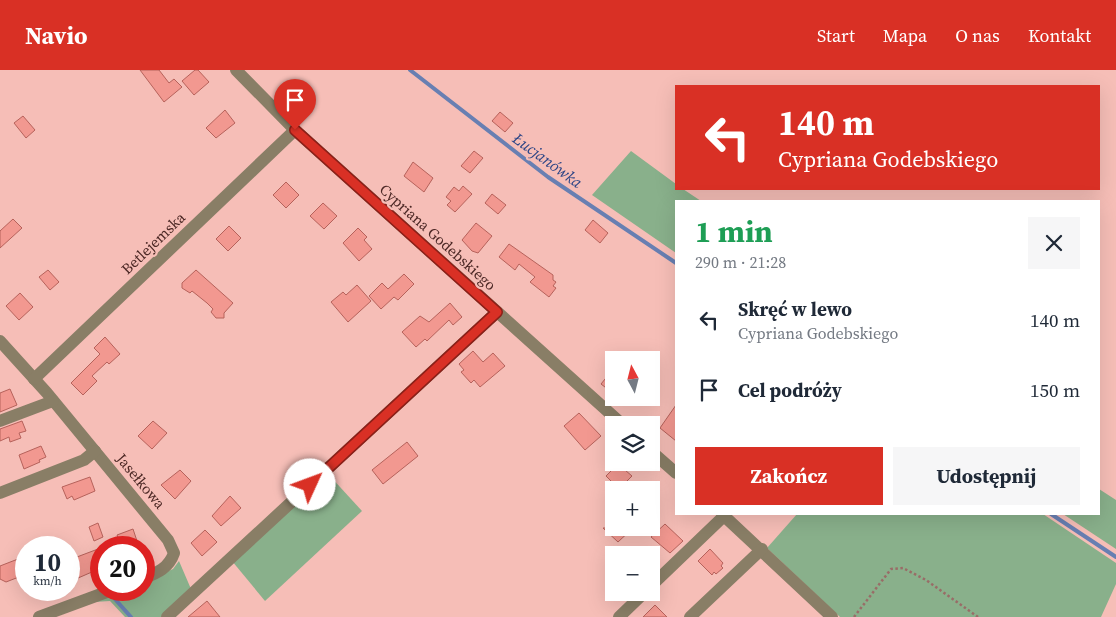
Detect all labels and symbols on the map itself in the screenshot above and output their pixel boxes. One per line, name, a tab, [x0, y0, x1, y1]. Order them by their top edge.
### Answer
pin	[274, 79, 316, 130]
water label: Łucjanówka	[508, 127, 588, 193]
street label: Cypriana Godebskiego	[375, 179, 501, 295]
street label: Betlejemska	[116, 207, 190, 279]
north arrow	[605, 351, 660, 406]
street label: Jasełkowa	[111, 448, 171, 513]
position arrow	[283, 458, 335, 510]
speed limit sign: 20	[90, 536, 155, 601]

